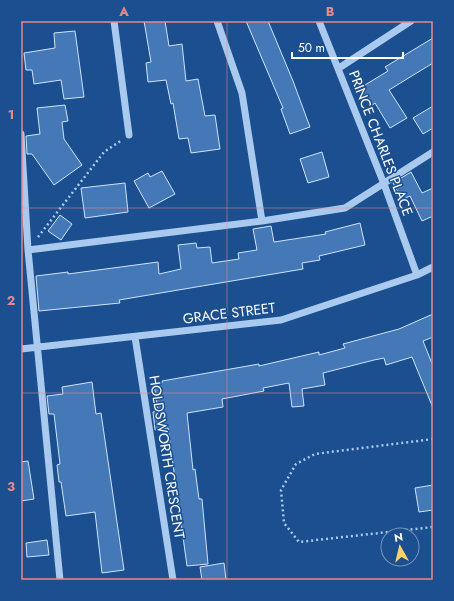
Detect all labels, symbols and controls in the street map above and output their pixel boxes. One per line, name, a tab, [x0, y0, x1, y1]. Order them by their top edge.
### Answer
text: A	[118, 2, 129, 21]
text: B	[326, 2, 335, 21]
scale bar	[292, 34, 403, 60]
text: 50 m	[298, 39, 325, 57]
street label: PRINCE CHARLES PLACE	[344, 67, 418, 219]
text: 1	[8, 105, 14, 124]
text: 2	[7, 291, 15, 310]
street label: GRACE STREET	[182, 297, 277, 329]
street label: HOLDSWORTH CRESCENT	[144, 374, 190, 541]
text: 3	[7, 477, 15, 496]
north arrow	[380, 527, 420, 567]
text: N	[393, 529, 404, 546]

